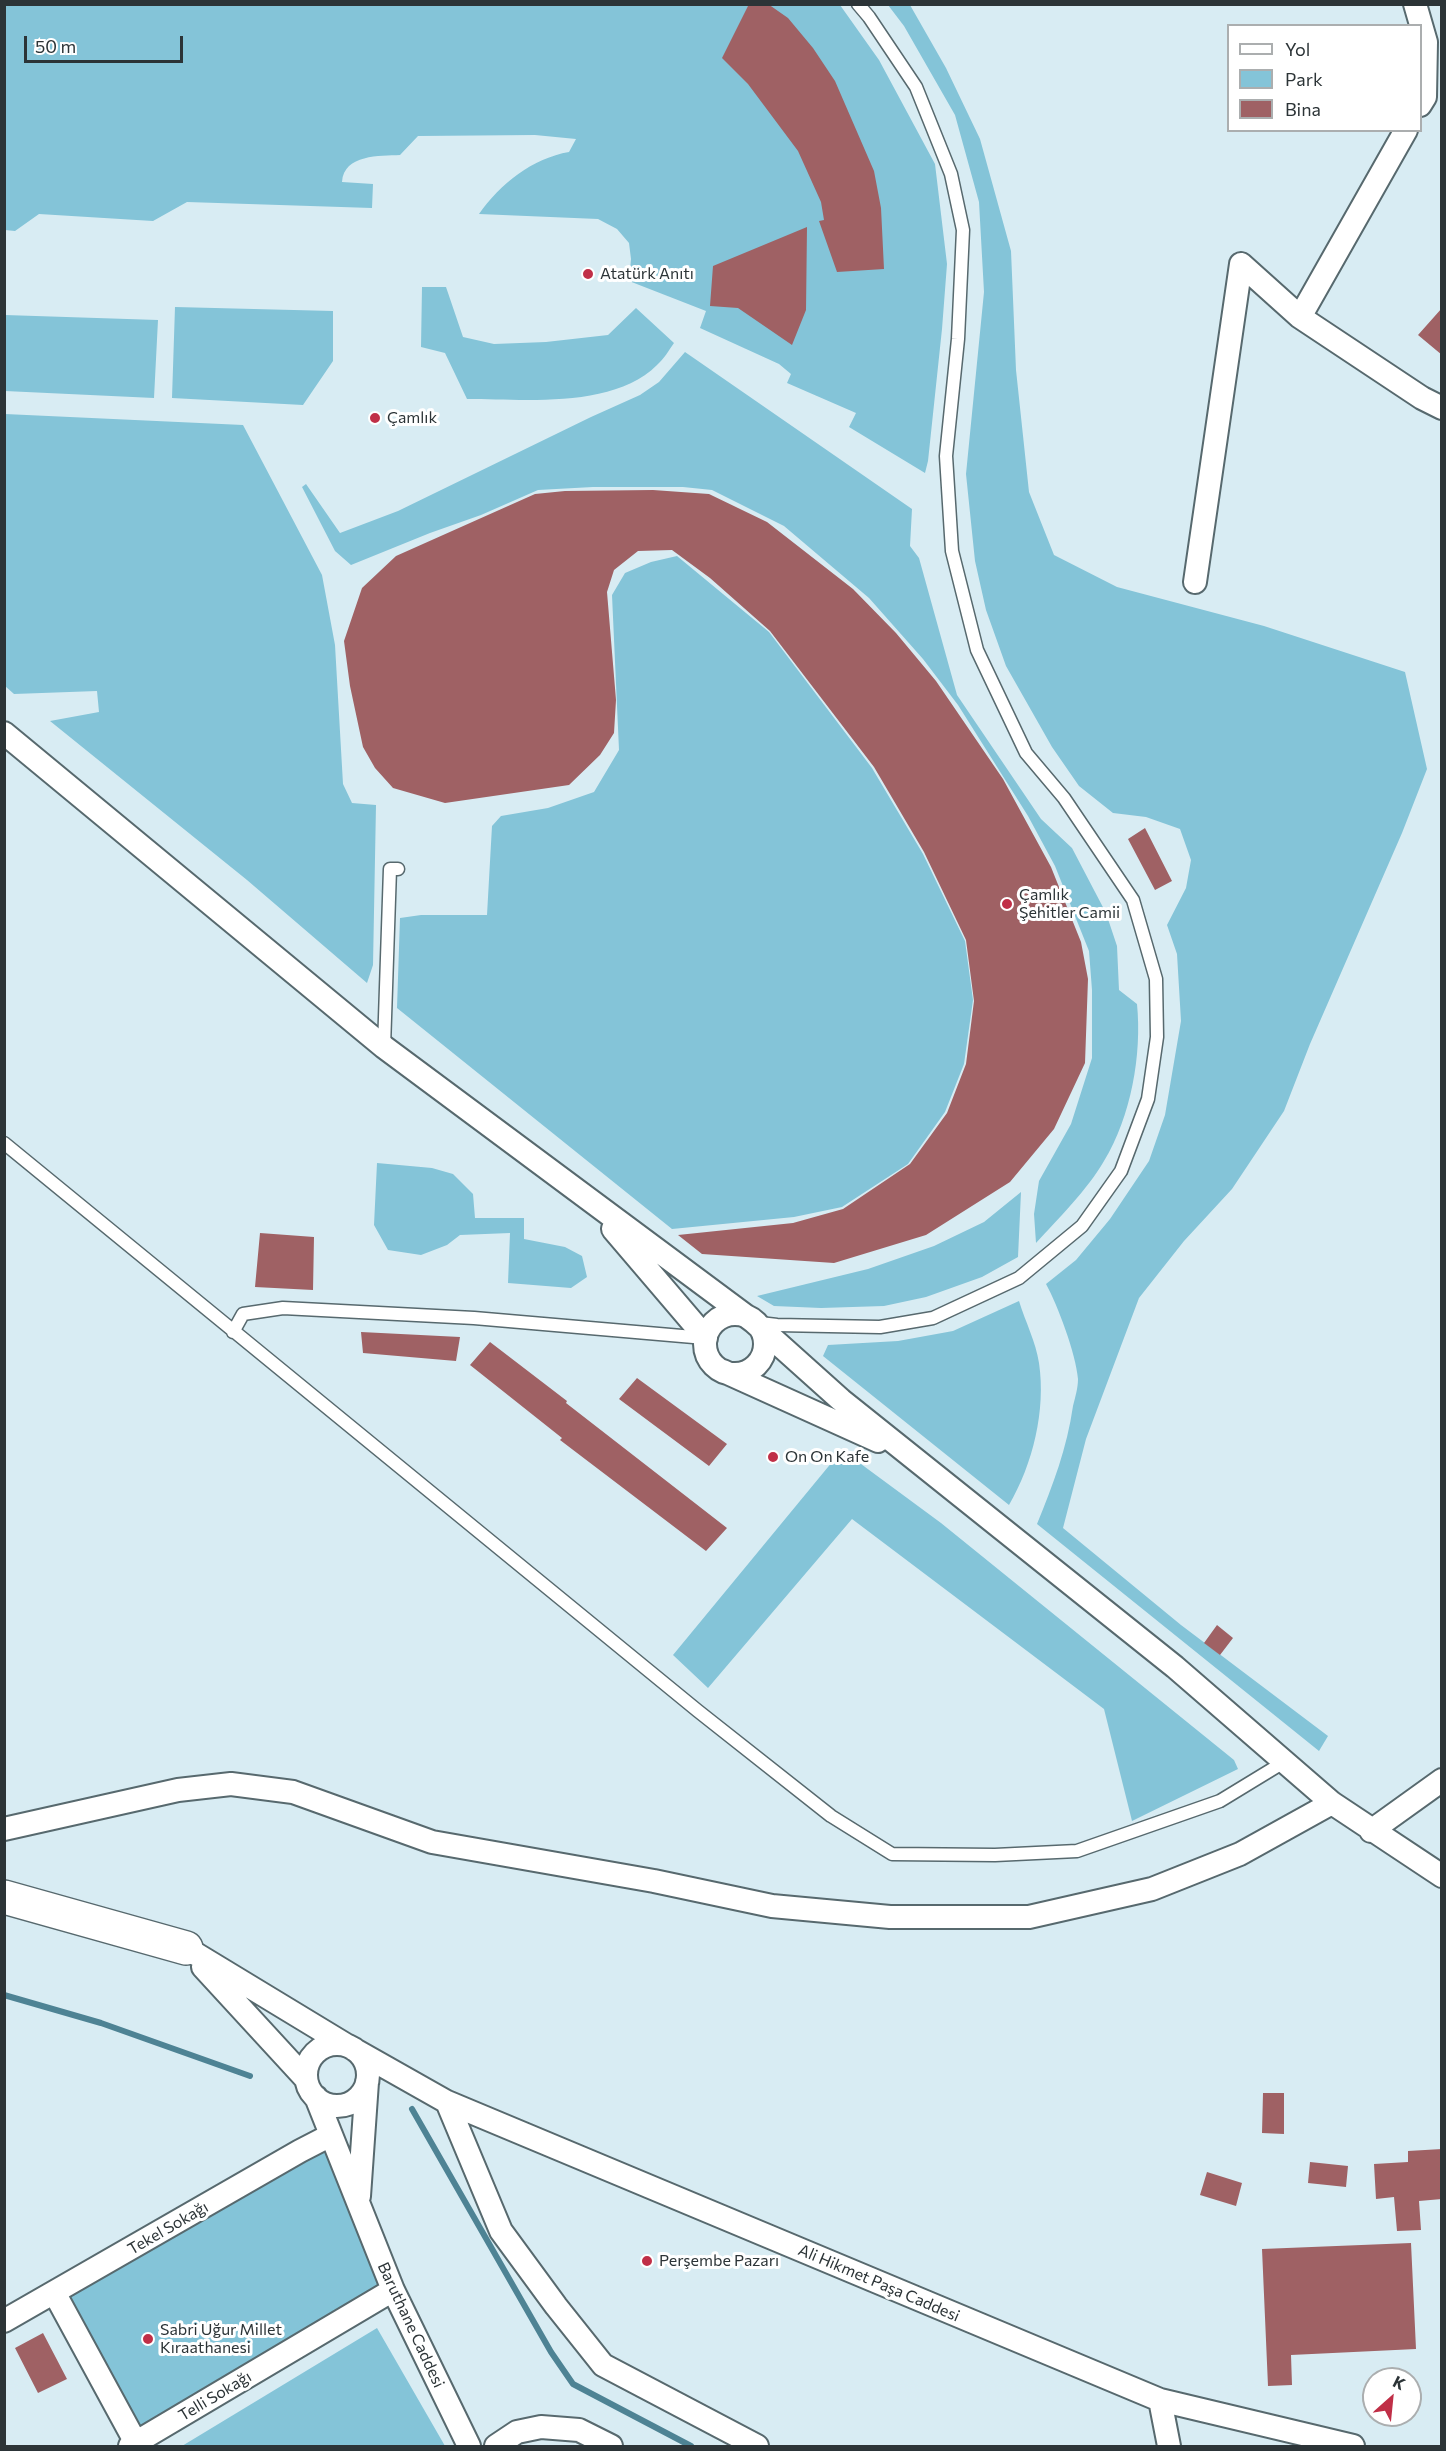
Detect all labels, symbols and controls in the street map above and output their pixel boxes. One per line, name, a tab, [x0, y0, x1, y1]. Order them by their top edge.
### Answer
scale bar	[27, 24, 186, 62]
legend	[1227, 24, 1422, 132]
text: 50 m	[35, 35, 76, 57]
text: Yol	[1285, 38, 1310, 60]
text: Park	[1285, 68, 1323, 90]
text: Bina	[1285, 98, 1321, 120]
place label: Atatürk Anıtı	[600, 264, 694, 284]
marker: Atatürk Anıtı	[581, 267, 595, 281]
place label: Çamlık	[387, 408, 437, 428]
marker: Çamlık	[368, 411, 382, 425]
place label: Çamlık Şehitler Camii	[1019, 885, 1120, 923]
marker: Çamlık Şehitler Camii	[1000, 897, 1014, 911]
place label: On On Kafe	[785, 1447, 869, 1467]
marker: On On Kafe	[766, 1450, 780, 1464]
street label: Tekel Sokağı	[124, 2197, 212, 2259]
street label: Ali Hikmet Paşa Caddesi	[795, 2240, 963, 2326]
place label: Perşembe Pazarı	[659, 2251, 779, 2271]
marker: Perşembe Pazarı	[640, 2254, 654, 2268]
street label: Baruthane Caddesi	[373, 2259, 449, 2391]
place label: Sabri Uğur Millet Kıraathanesi	[160, 2320, 282, 2358]
marker: Sabri Uğur Millet Kıraathanesi	[141, 2332, 155, 2346]
street label: Telli Sokağı	[175, 2367, 255, 2425]
north arrow	[1362, 2367, 1422, 2427]
text: K	[1390, 2371, 1409, 2393]

